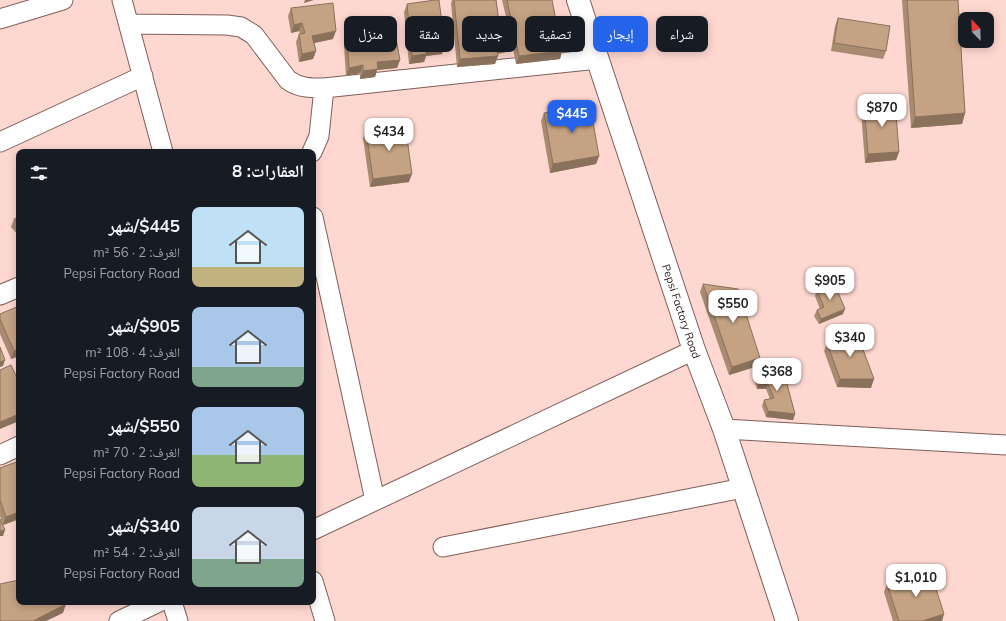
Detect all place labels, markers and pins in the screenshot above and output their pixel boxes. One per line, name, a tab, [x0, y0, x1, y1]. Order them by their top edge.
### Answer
pin: $870	[858, 94, 906, 128]
pin: $445	[548, 100, 596, 134]
pin: $434	[365, 118, 413, 152]
pin: $905	[806, 267, 854, 301]
pin: $550	[709, 290, 757, 324]
pin: $340	[826, 324, 874, 358]
pin: $368	[753, 358, 801, 392]
pin: $1,010	[883, 564, 949, 598]

